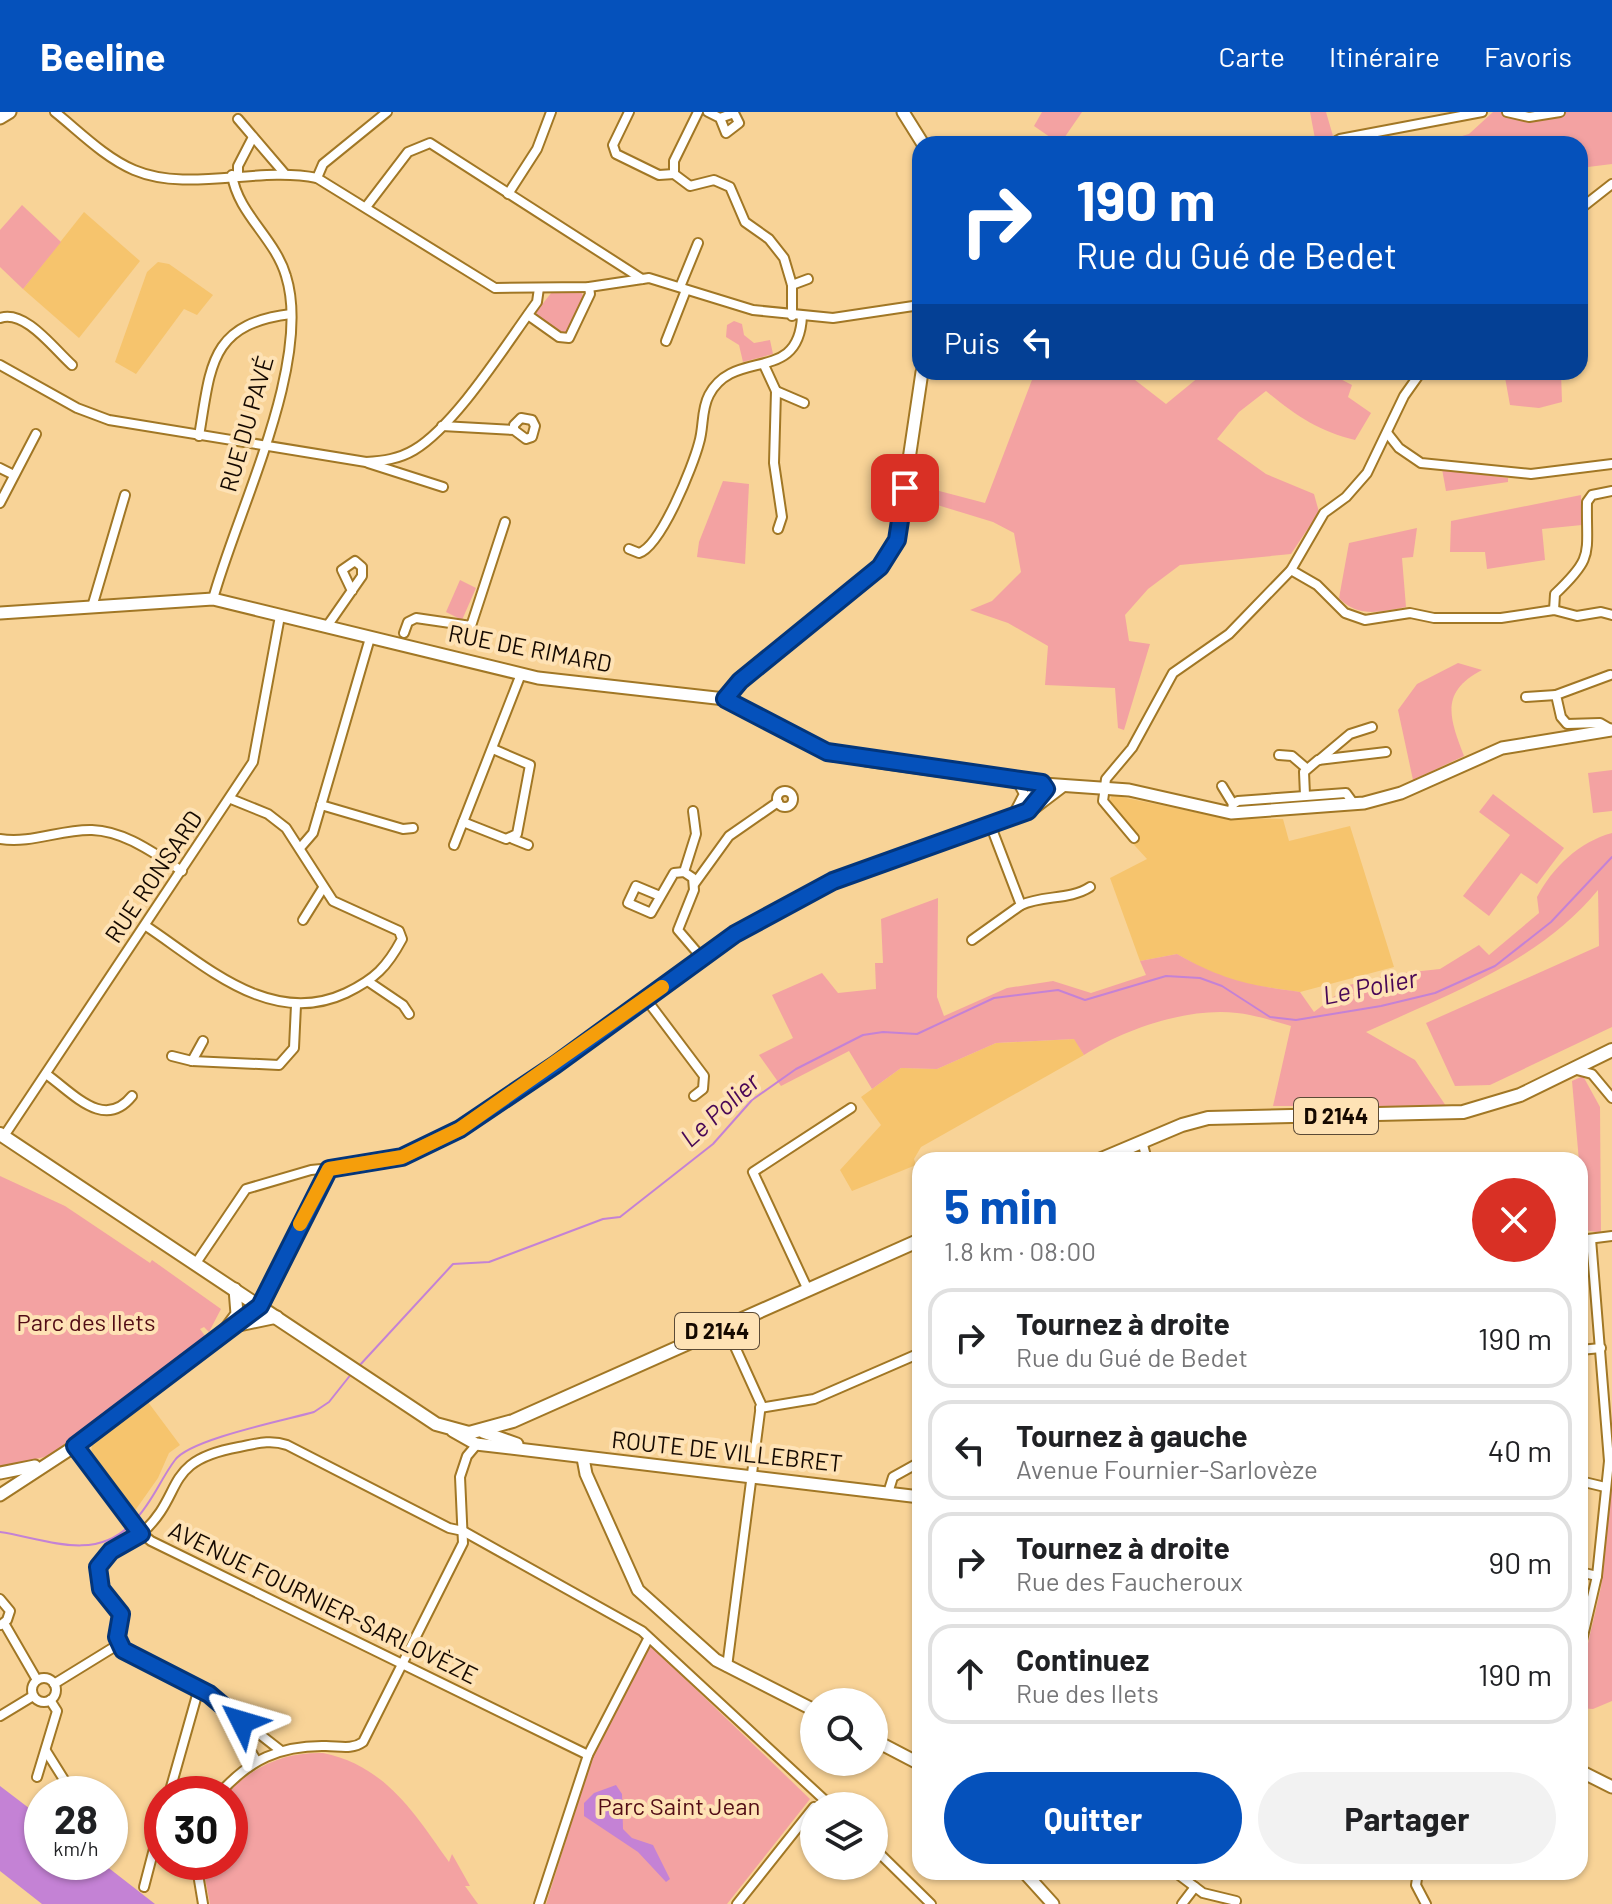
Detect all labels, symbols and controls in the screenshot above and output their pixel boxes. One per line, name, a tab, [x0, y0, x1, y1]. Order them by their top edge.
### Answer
text: Beeline	[40, 33, 165, 79]
text: Carte	[1219, 39, 1285, 73]
text: Itinéraire	[1329, 39, 1440, 73]
text: Favoris	[1484, 39, 1572, 73]
text: 190 m	[1076, 165, 1215, 232]
icon: right	[944, 168, 1048, 272]
text: Rue du Gué de Bedet	[1076, 233, 1397, 276]
icon: left	[1016, 320, 1060, 364]
text: Puis	[944, 324, 1000, 360]
street label: RUE DU PAVÉ	[212, 352, 279, 495]
pin	[871, 454, 939, 522]
icon: arrive	[883, 466, 927, 510]
street label: RUE DE RIMARD	[446, 617, 614, 678]
street label: RUE RONSARD	[98, 804, 208, 948]
water label: Le Polier	[1320, 961, 1421, 1010]
water label: Le Polier	[673, 1065, 766, 1152]
road number: D 2144	[1294, 1098, 1378, 1134]
text: 5 min	[944, 1176, 1058, 1234]
button: close	[1472, 1178, 1556, 1262]
text: 1.8 km · 08:00	[944, 1235, 1096, 1266]
text: Tournez à droite	[1016, 1305, 1230, 1341]
park label: Parc des Ilets	[17, 1307, 155, 1336]
road number: D 2144	[675, 1313, 759, 1349]
icon: right	[948, 1316, 992, 1360]
text: 190 m	[1478, 1320, 1552, 1356]
text: Rue du Gué de Bedet	[1016, 1341, 1248, 1372]
text: Tournez à gauche	[1016, 1417, 1248, 1453]
street label: ROUTE DE VILLEBRET	[610, 1424, 844, 1477]
icon: left	[948, 1428, 992, 1472]
text: 40 m	[1488, 1432, 1552, 1468]
text: Avenue Fournier-Sarlovèze	[1016, 1453, 1318, 1484]
street label: AVENUE FOURNIER-SARLOVÈZE	[164, 1514, 483, 1689]
text: Tournez à droite	[1016, 1529, 1230, 1565]
icon: right	[948, 1540, 992, 1584]
text: 90 m	[1489, 1544, 1552, 1580]
text: Rue des Faucheroux	[1016, 1565, 1243, 1596]
text: Continuez	[1016, 1641, 1149, 1677]
icon: ahead	[948, 1652, 992, 1696]
text: 190 m	[1478, 1656, 1552, 1692]
text: Rue des Ilets	[1016, 1677, 1159, 1708]
position arrow	[200, 1680, 284, 1764]
map controls	[800, 1688, 888, 1880]
button: search	[800, 1688, 888, 1776]
button: Quitter	[944, 1772, 1242, 1864]
button: Partager	[1258, 1772, 1556, 1864]
speed limit sign: 30	[144, 1776, 248, 1880]
park label: Parc Saint Jean	[598, 1791, 760, 1820]
button: layers	[800, 1792, 888, 1880]
text: 28	[54, 1794, 98, 1842]
text: km/h	[53, 1836, 99, 1860]

